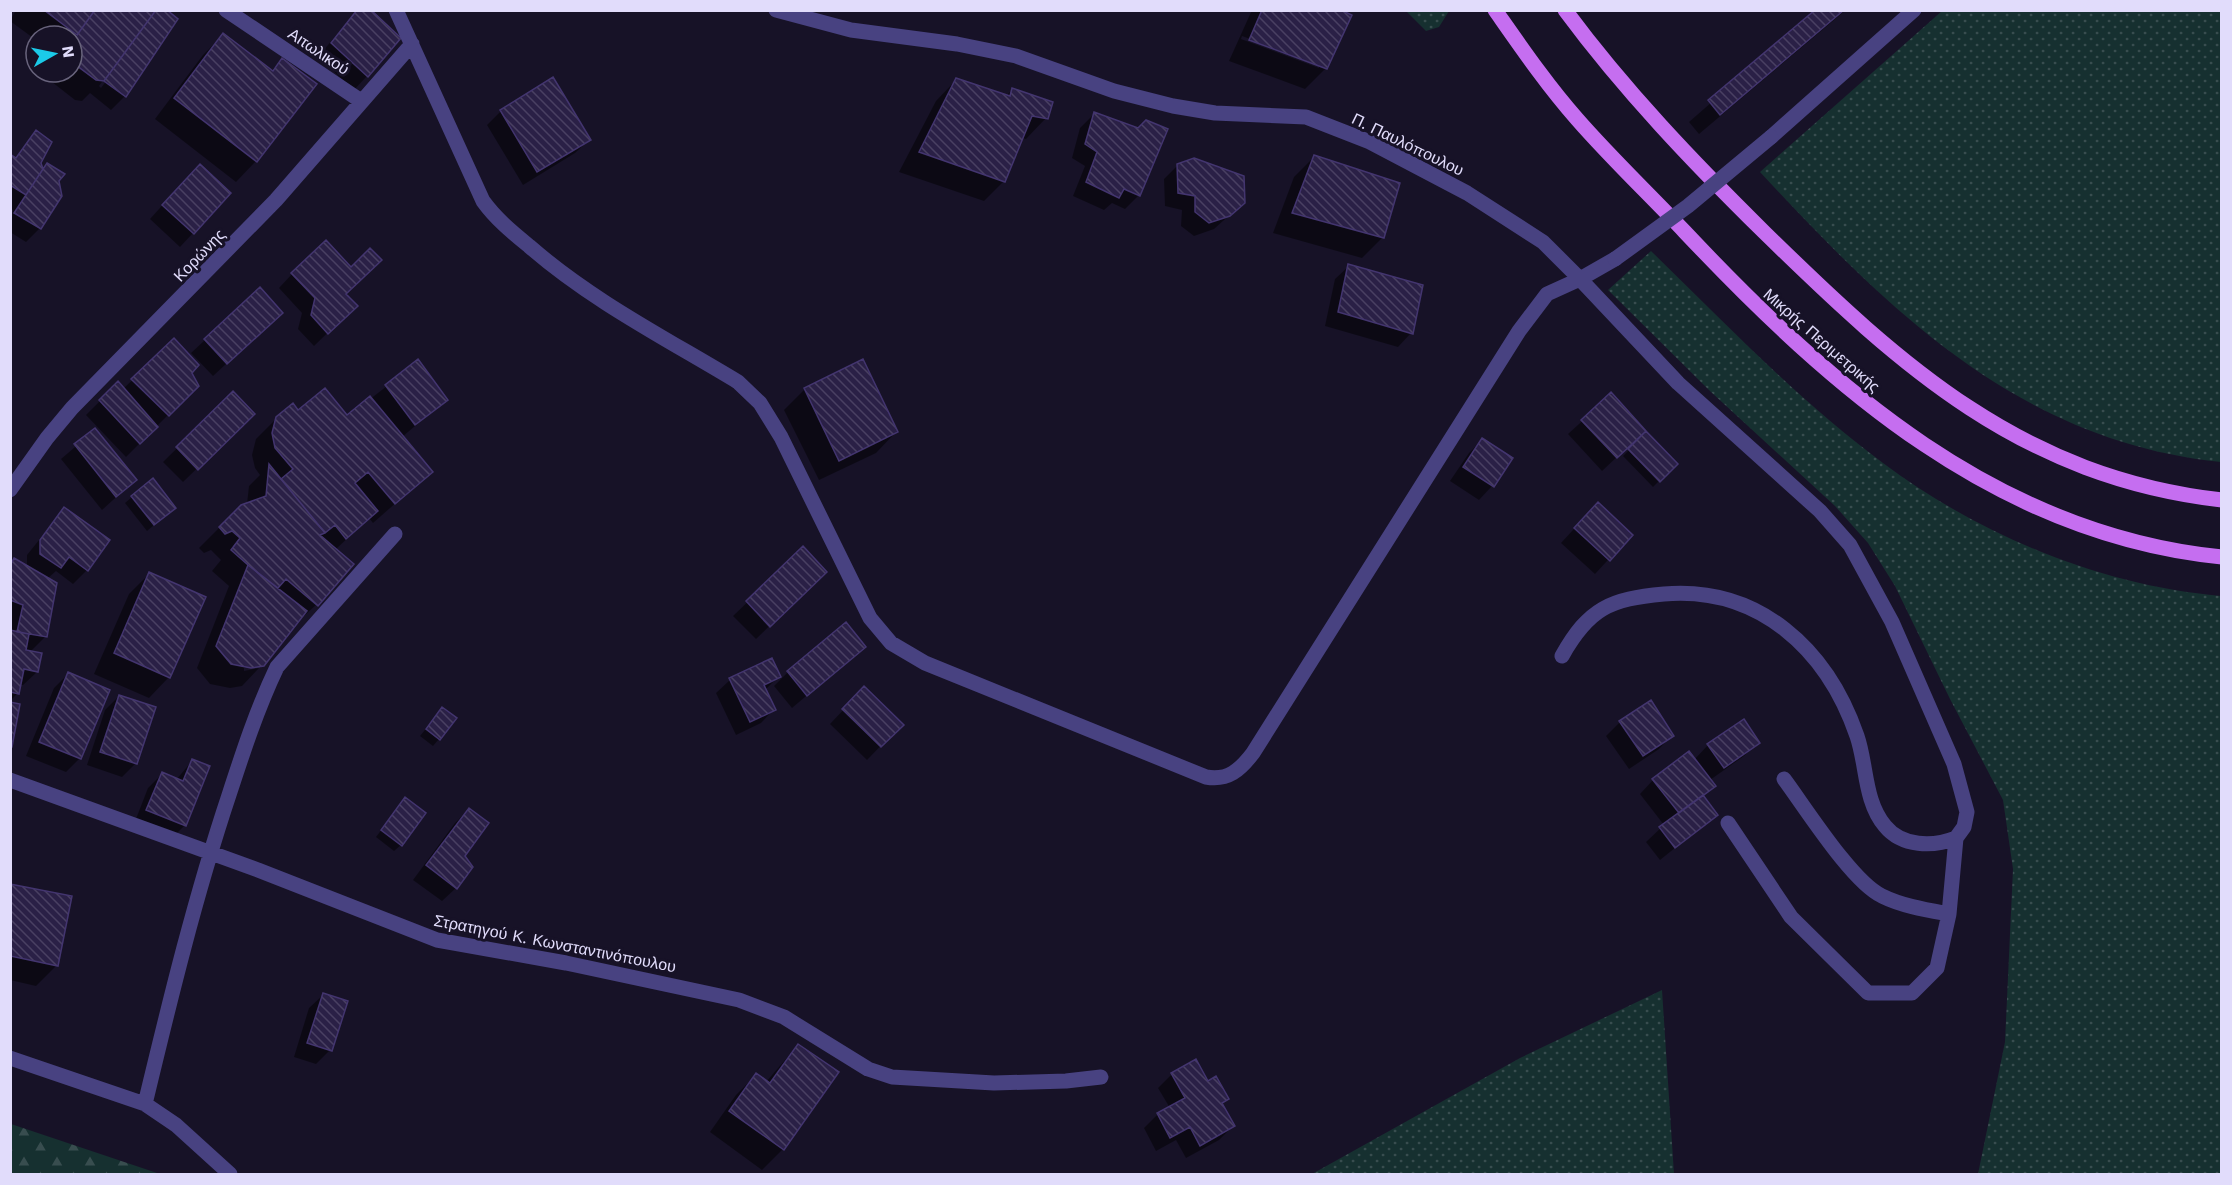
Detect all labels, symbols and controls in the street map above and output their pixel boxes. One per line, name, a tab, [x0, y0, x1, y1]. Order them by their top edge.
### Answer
north arrow	[24, 24, 84, 84]
street label: Αιτωλικού	[285, 24, 353, 79]
text: N	[58, 44, 79, 59]
street label: Π. Παυλόπουλου	[1349, 109, 1467, 180]
street label: Κορώνης	[170, 225, 229, 286]
street label: Μικρής Περιμετρικής	[1760, 285, 1884, 396]
street label: Στρατηγού Κ. Κωνσταντινόπουλου	[432, 911, 678, 976]

